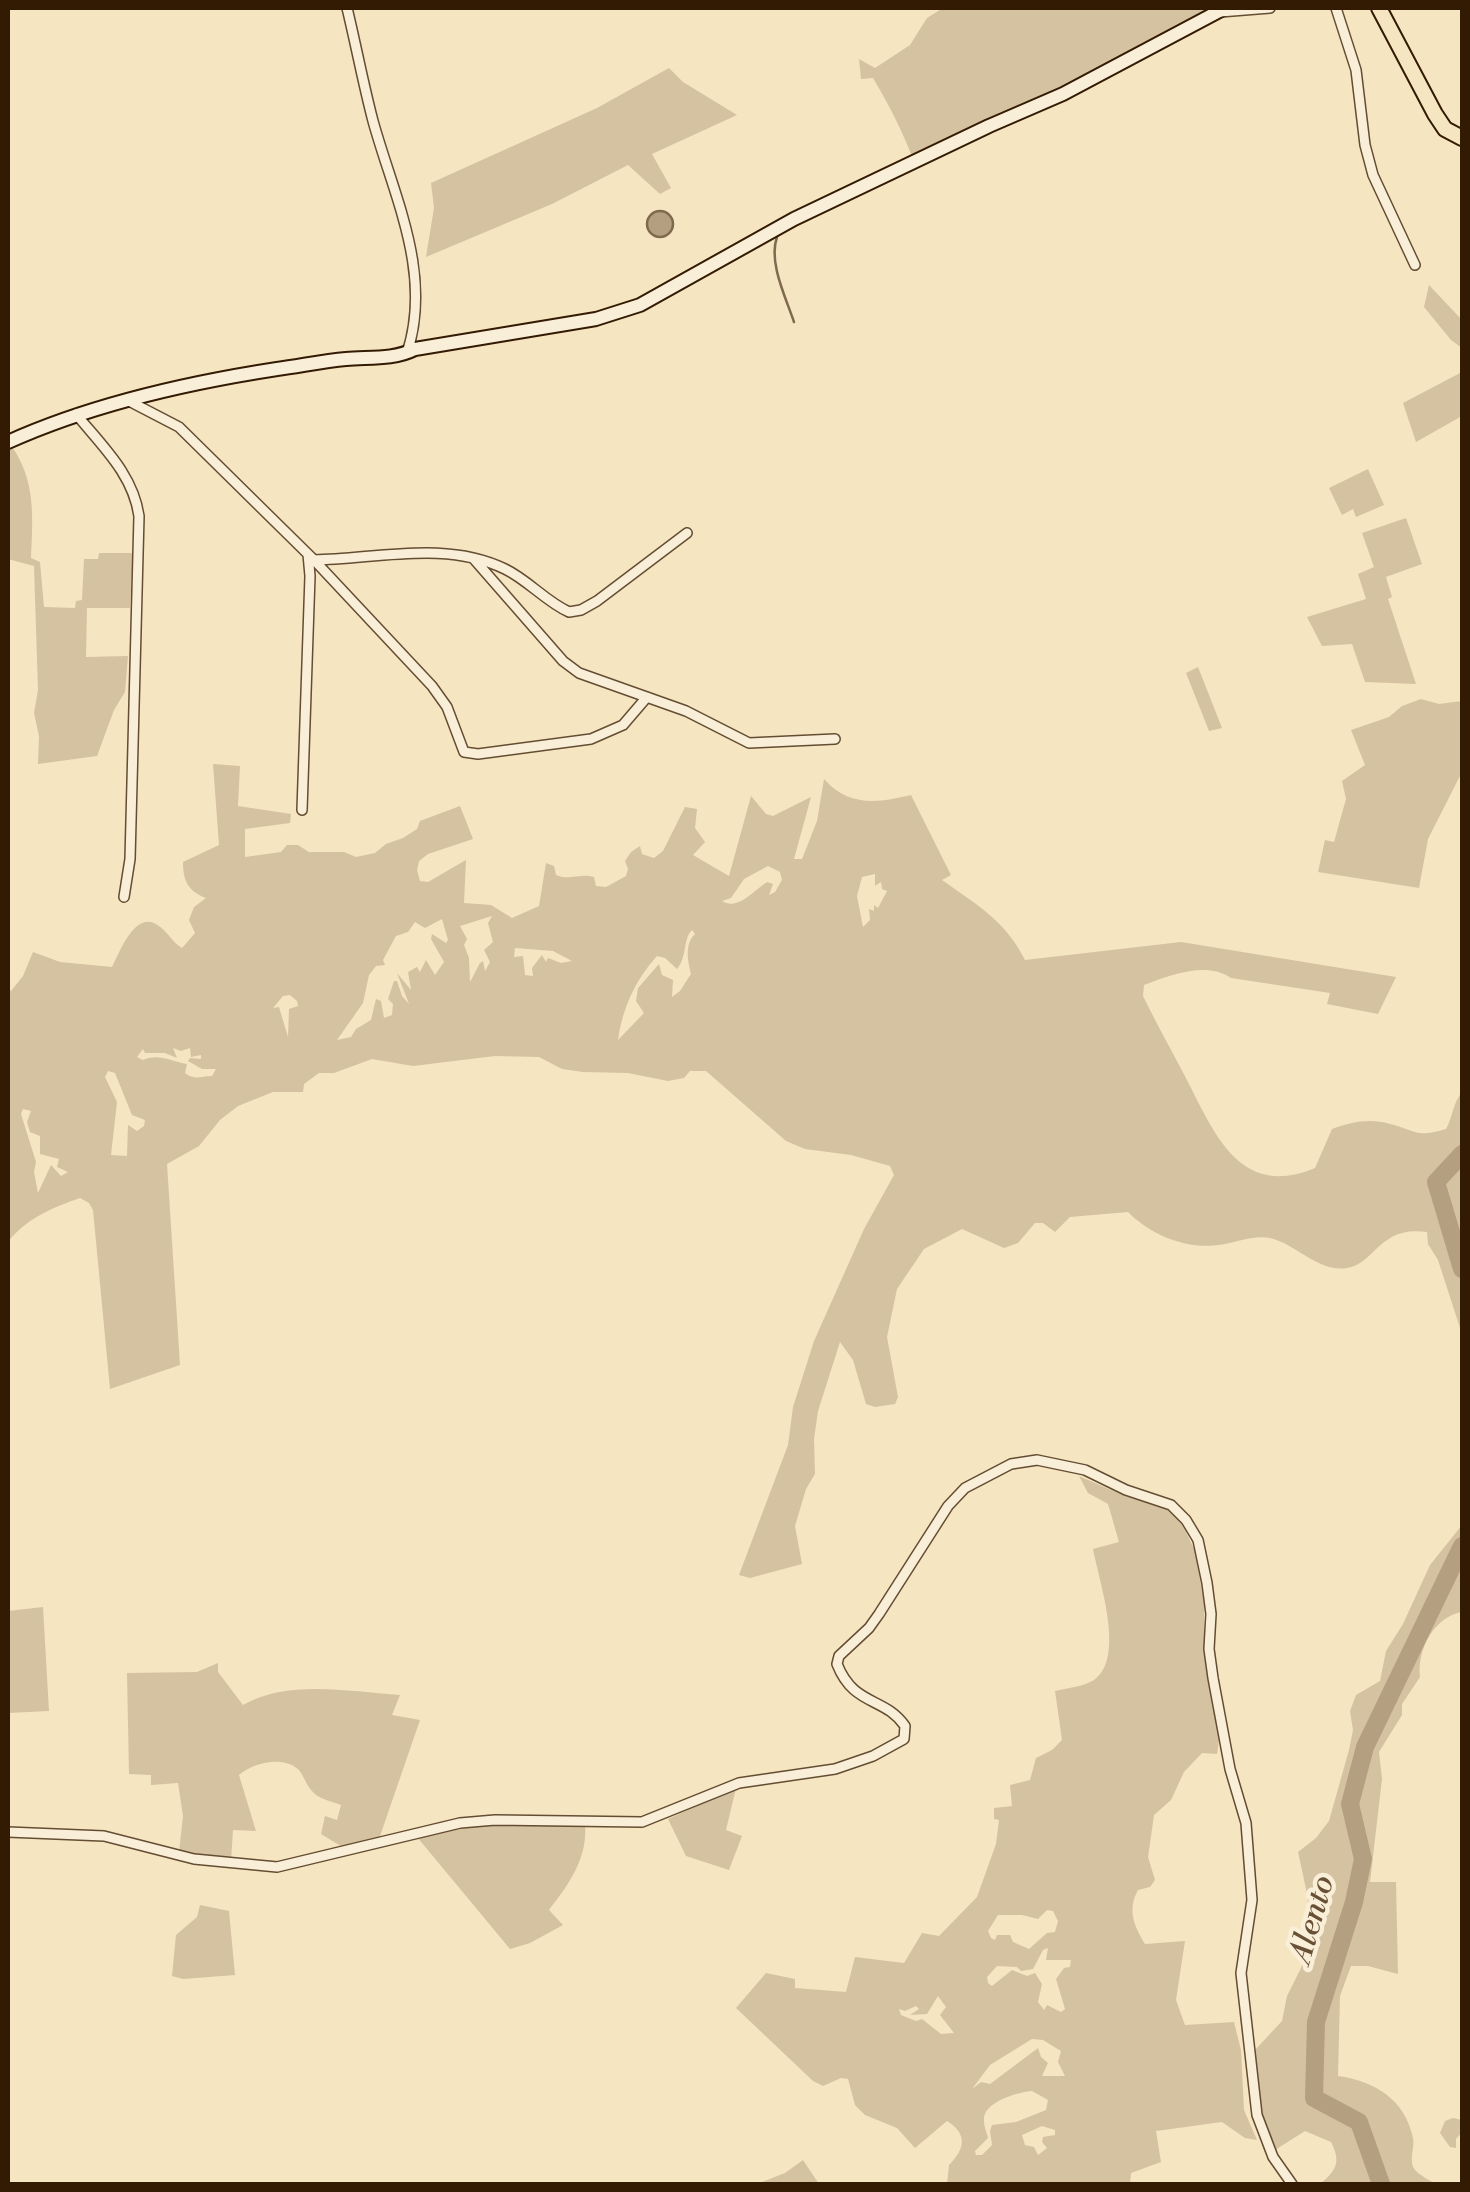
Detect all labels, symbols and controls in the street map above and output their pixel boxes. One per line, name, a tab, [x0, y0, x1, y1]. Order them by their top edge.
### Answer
water label: Alento	[1283, 1872, 1345, 1968]

